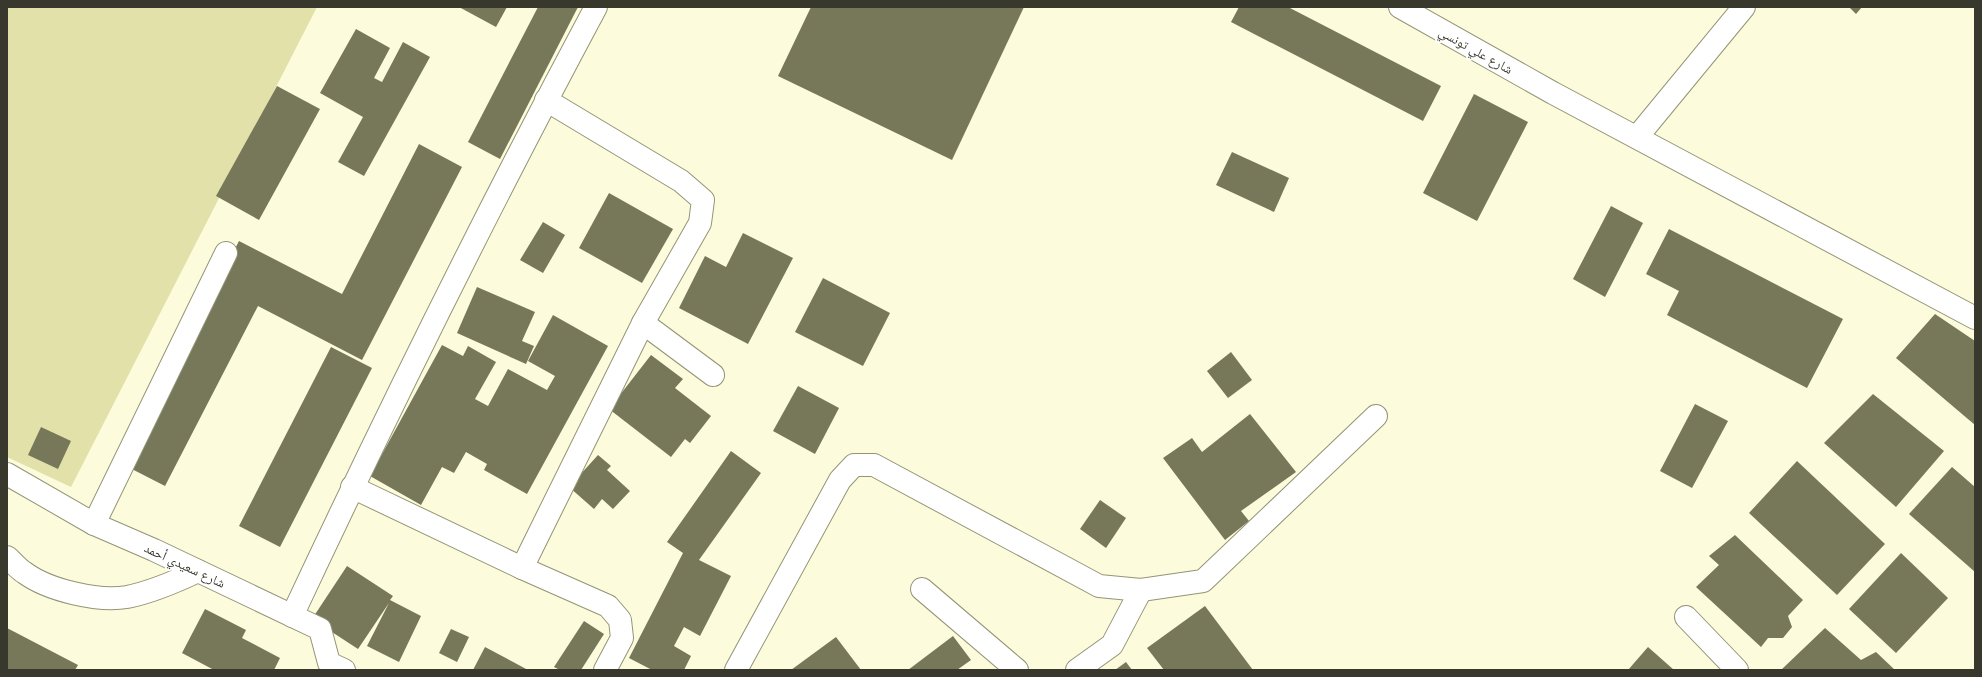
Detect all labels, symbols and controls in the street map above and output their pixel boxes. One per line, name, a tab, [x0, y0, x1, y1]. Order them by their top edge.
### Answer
street label: شارع علي تونسي	[1435, 23, 1516, 80]
street label: شارع سعيدي أحمد	[141, 539, 228, 594]

